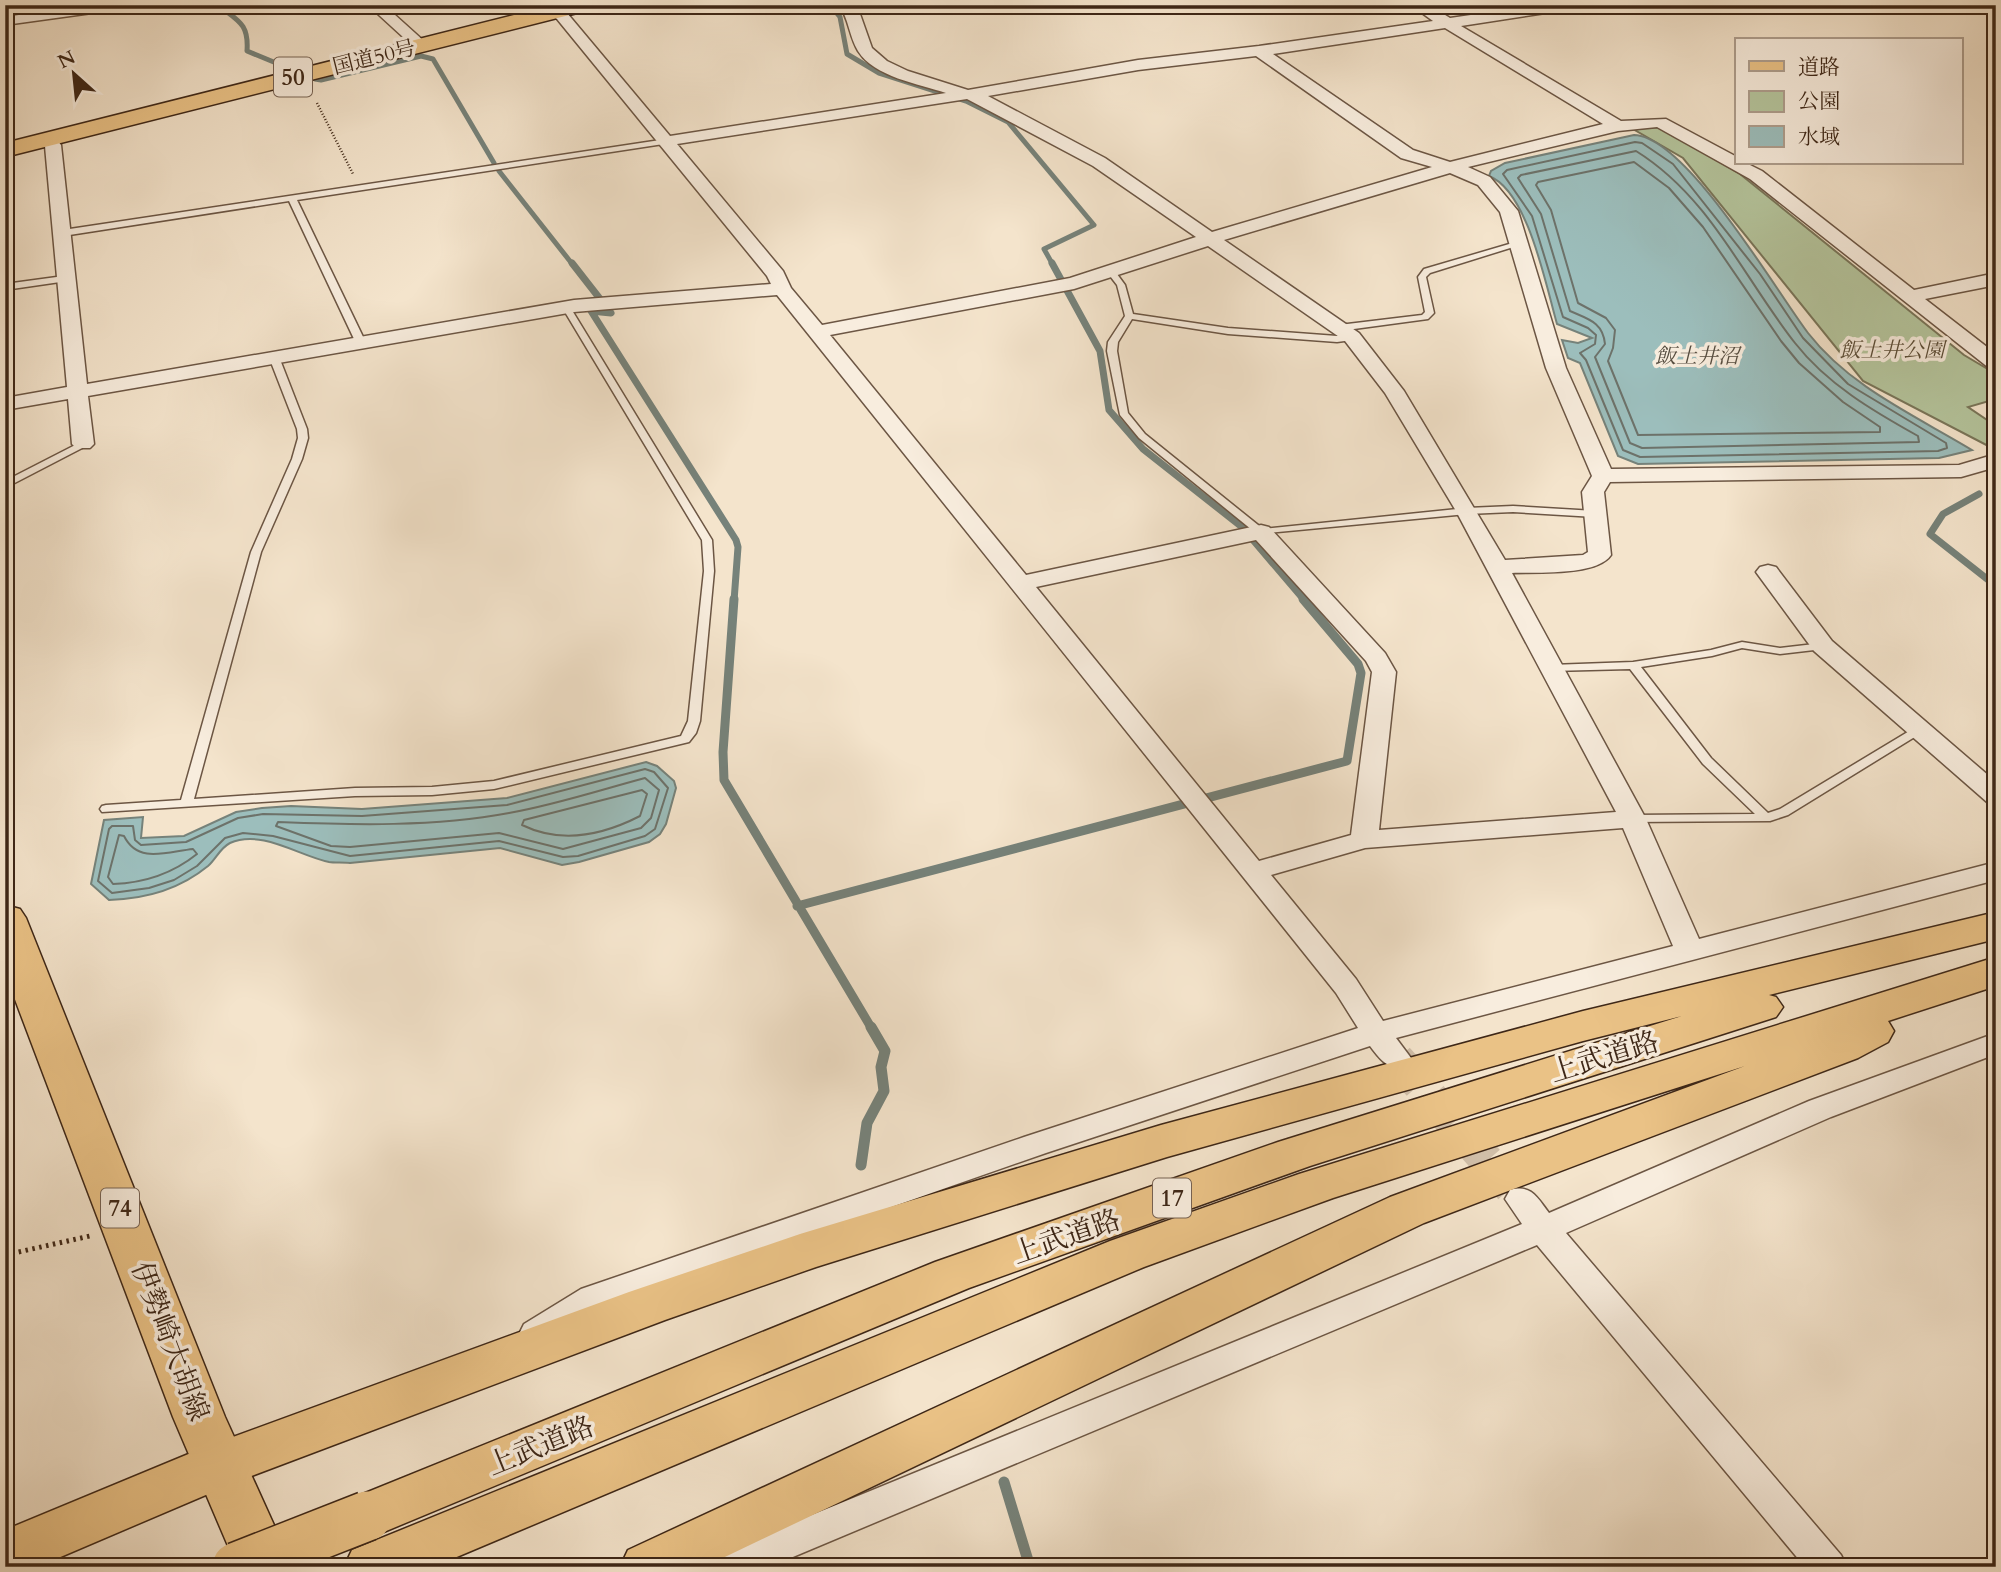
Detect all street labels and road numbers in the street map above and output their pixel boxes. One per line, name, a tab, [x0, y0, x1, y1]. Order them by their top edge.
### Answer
street label: 国道50号	[330, 33, 419, 82]
road number: 50	[274, 58, 312, 96]
street label: 上武道路	[1545, 1022, 1663, 1092]
road number: 17	[1153, 1178, 1191, 1218]
road number: 74	[101, 1189, 139, 1228]
street label: 上武道路	[1007, 1201, 1125, 1273]
street label: 伊勢崎大胡線	[122, 1256, 218, 1427]
street label: 上武道路	[481, 1407, 599, 1485]

